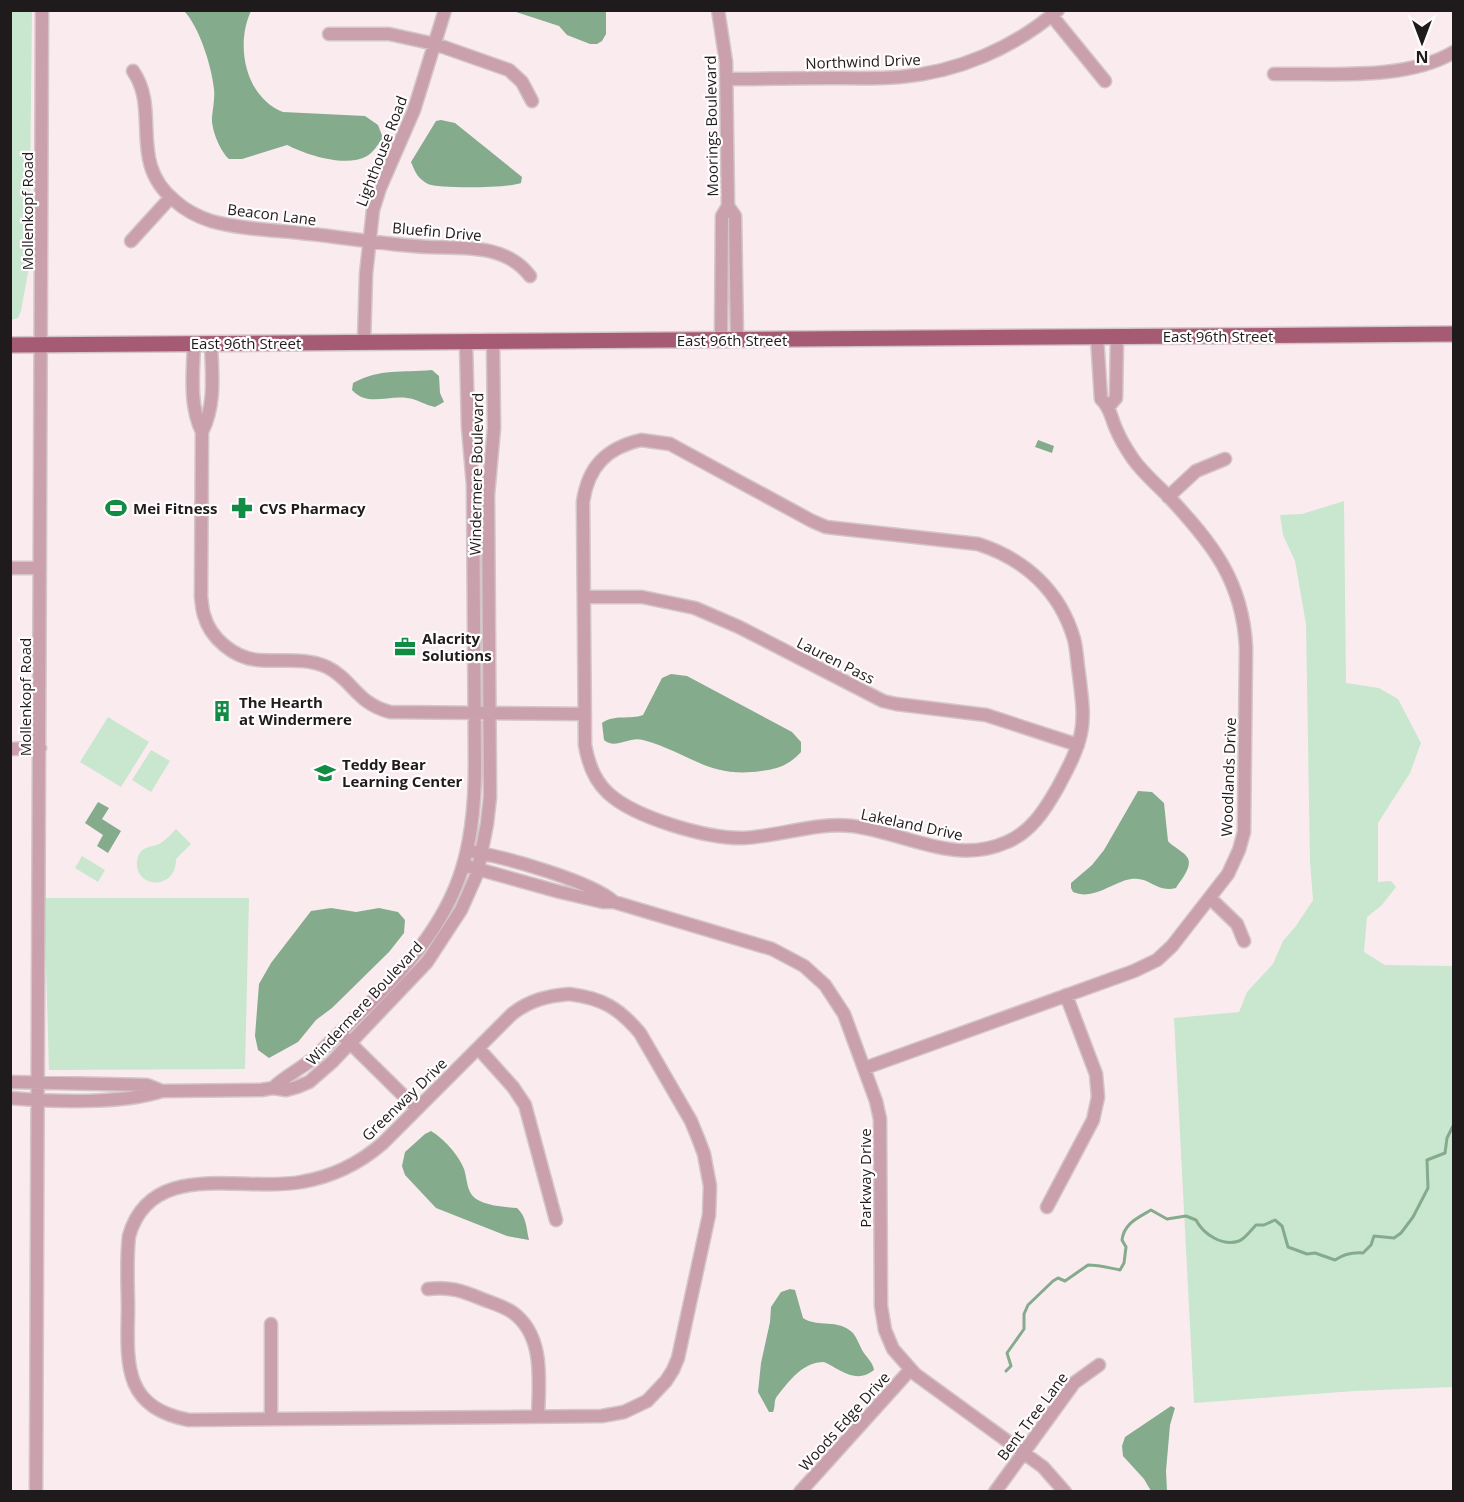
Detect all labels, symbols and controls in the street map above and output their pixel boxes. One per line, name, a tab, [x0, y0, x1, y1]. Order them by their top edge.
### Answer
north arrow	[1392, 12, 1452, 72]
text: N	[1415, 46, 1429, 68]
street label: Northwind Drive	[805, 49, 921, 73]
street label: Moorings Boulevard	[700, 55, 722, 197]
street label: Lighthouse Road	[351, 93, 411, 209]
street label: Mollenkopf Road	[17, 152, 37, 270]
street label: Beacon Lane	[226, 199, 318, 229]
street label: Bluefin Drive	[391, 217, 483, 245]
street label: East 96th Street	[1163, 326, 1273, 346]
street label: East 96th Street	[677, 330, 787, 350]
street label: East 96th Street	[191, 333, 301, 353]
street label: Windermere Boulevard	[465, 393, 487, 555]
sports icon: Mei Fitness	[104, 496, 128, 520]
pharmacy icon: CVS Pharmacy	[230, 496, 254, 520]
place label: Mei Fitness	[133, 498, 217, 518]
place label: CVS Pharmacy	[259, 498, 366, 518]
place label: Alacrity Solutions	[422, 628, 492, 665]
street label: Lauren Pass	[794, 632, 878, 688]
office icon: Alacrity Solutions	[393, 635, 417, 659]
street label: Mollenkopf Road	[15, 638, 35, 756]
place label: The Hearth at Windermere	[239, 692, 352, 729]
building icon: The Hearth at Windermere	[210, 699, 234, 723]
street label: Woodlands Drive	[1216, 717, 1240, 837]
place label: Teddy Bear Learning Center	[342, 754, 463, 791]
school or university icon: Teddy Bear Learning Center	[313, 761, 337, 785]
street label: Lakeland Drive	[859, 803, 965, 845]
street label: Windermere Boulevard	[301, 937, 427, 1069]
street label: Greenway Drive	[357, 1053, 451, 1145]
street label: Parkway Drive	[855, 1128, 875, 1228]
street label: Woods Edge Drive	[794, 1367, 894, 1475]
street label: Bent Tree Lane	[992, 1368, 1072, 1464]

